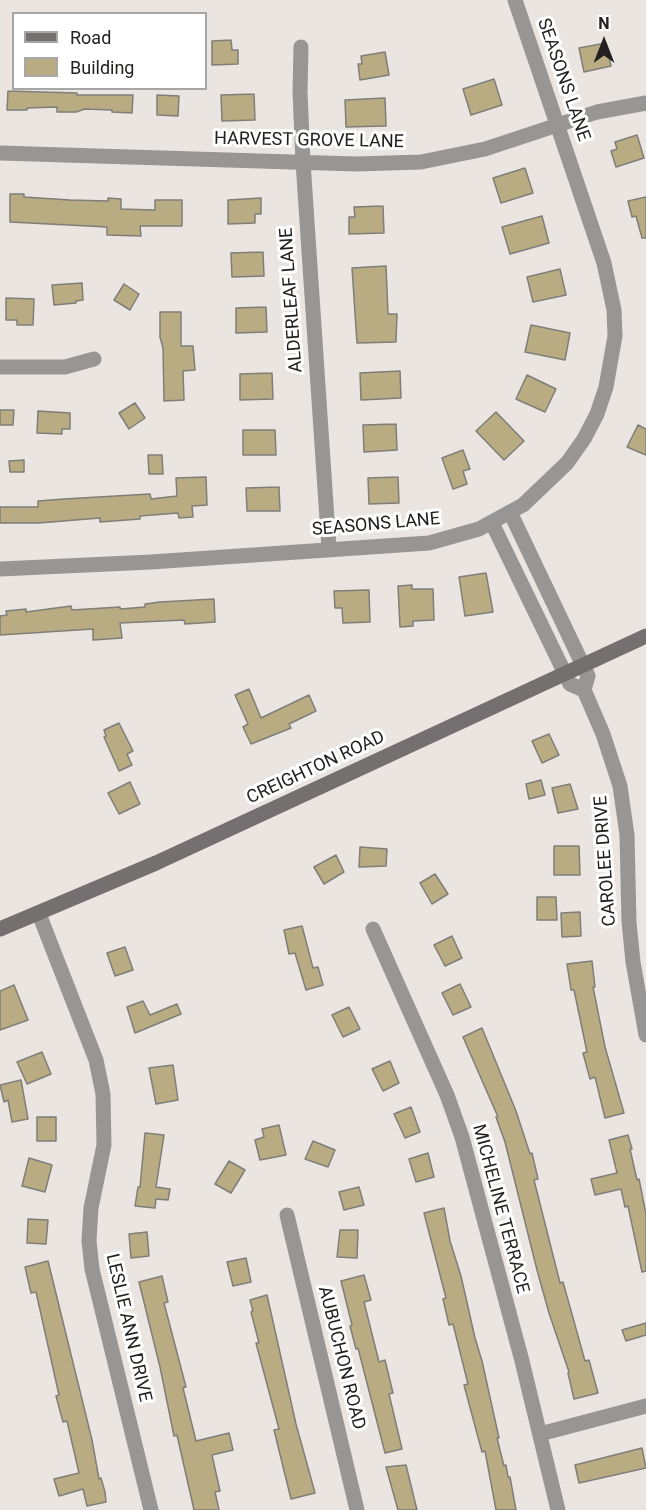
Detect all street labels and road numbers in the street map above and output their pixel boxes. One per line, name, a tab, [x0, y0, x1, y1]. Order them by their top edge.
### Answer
street label: SEASONS LANE	[532, 16, 594, 144]
street label: HARVEST GROVE LANE	[214, 129, 404, 153]
street label: ALDERLEAF LANE	[276, 227, 308, 373]
street label: SEASONS LANE	[311, 509, 441, 541]
street label: CREIGHTON ROAD	[244, 727, 388, 809]
street label: CAROLEE DRIVE	[591, 795, 621, 927]
street label: MICHELINE TERRACE	[467, 1122, 533, 1296]
street label: LESLIE ANN DRIVE	[100, 1252, 156, 1404]
street label: AUBUCHON ROAD	[313, 1284, 369, 1432]

